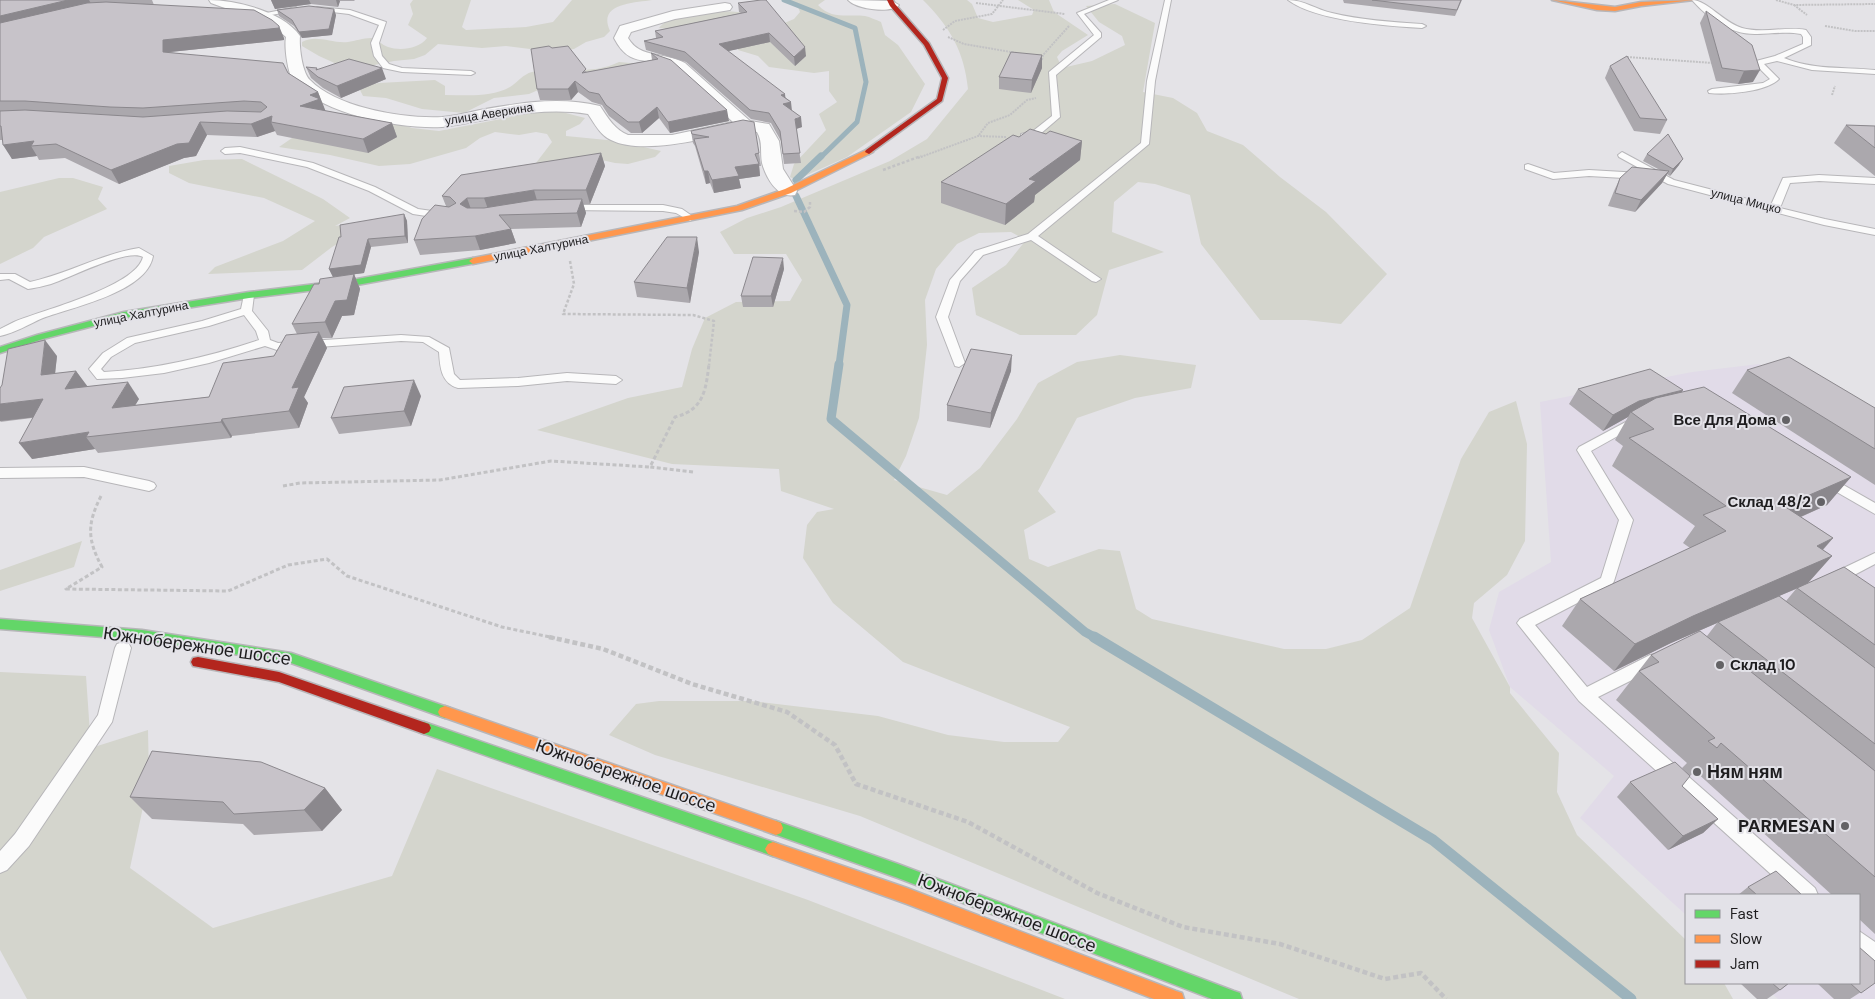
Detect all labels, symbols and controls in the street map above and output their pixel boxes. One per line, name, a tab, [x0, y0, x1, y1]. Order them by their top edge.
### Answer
street label: улица Аверкина	[444, 99, 535, 129]
street label: улица Мицко	[1709, 185, 1783, 218]
street label: улица Халтурина	[492, 231, 590, 265]
street label: улица Халтурина	[92, 297, 190, 331]
place label: Все Для Дома	[1673, 410, 1777, 430]
marker: Все Для Дома	[1780, 414, 1792, 426]
place label: Склад 48/2	[1727, 492, 1811, 512]
marker: Склад 48/2	[1815, 496, 1827, 508]
street label: Южнобережное шоссе	[102, 621, 292, 671]
place label: Склад 10	[1730, 655, 1795, 675]
marker: Склад 10	[1714, 659, 1726, 671]
street label: Южнобережное шоссе	[533, 734, 719, 818]
place label: Ням ням	[1707, 760, 1783, 784]
marker: Ням ням	[1691, 766, 1703, 778]
place label: PARMESAN	[1738, 814, 1835, 838]
marker: PARMESAN	[1839, 820, 1851, 832]
street label: Южнобережное шоссе	[914, 868, 1100, 958]
legend	[1685, 894, 1860, 984]
text: Fast	[1730, 904, 1759, 924]
text: Slow	[1730, 929, 1763, 949]
text: Jam	[1730, 954, 1759, 974]

